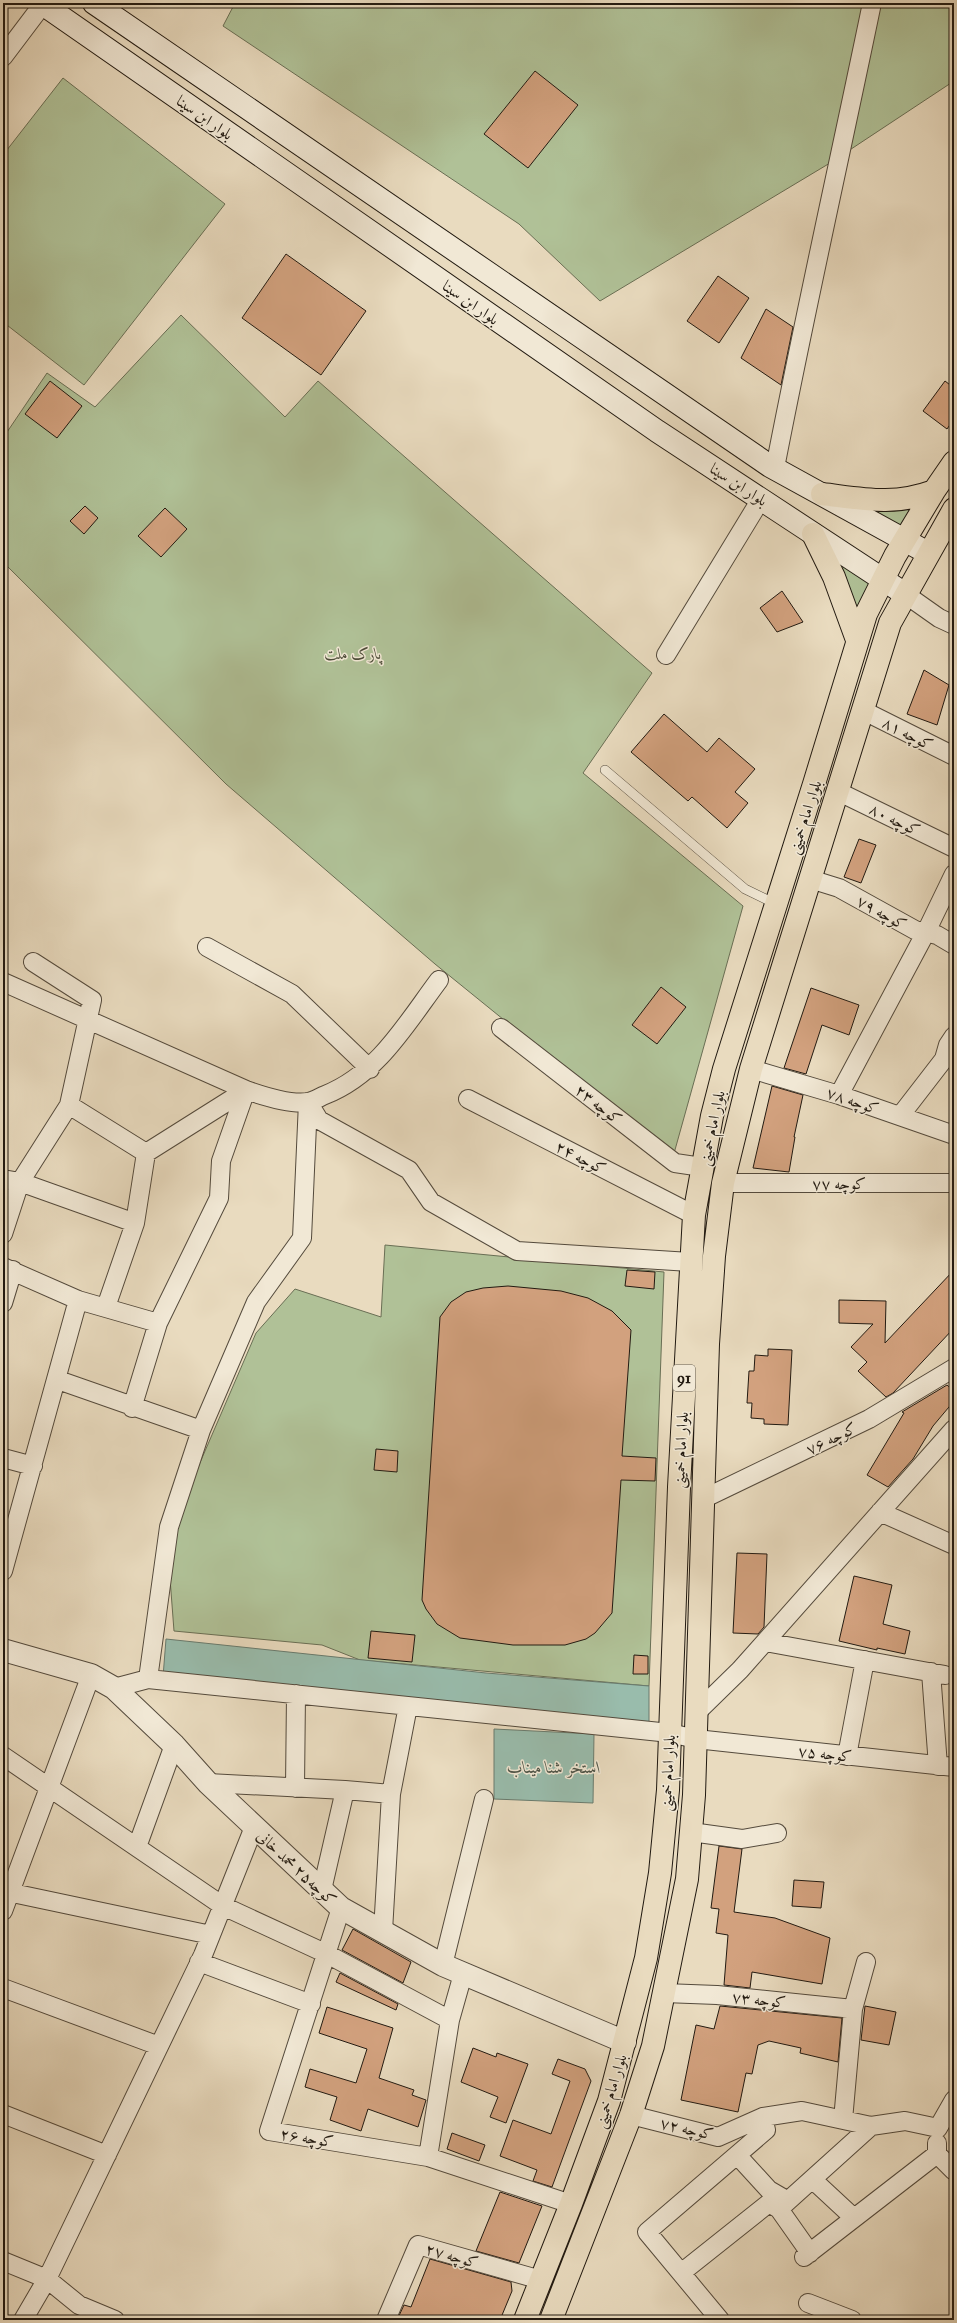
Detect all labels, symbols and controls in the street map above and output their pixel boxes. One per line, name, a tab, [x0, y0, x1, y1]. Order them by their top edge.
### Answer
street label: بلوار ابن سینا	[172, 91, 237, 145]
street label: بلوار ابن سینا	[438, 276, 503, 330]
street label: بلوار ابن سینا	[706, 459, 771, 511]
park label: پارک ملت	[325, 644, 383, 665]
street label: کوچه ۸۱	[878, 713, 936, 756]
street label: بلوار امام خمینی	[784, 778, 830, 858]
street label: کوچه ۸۰	[865, 799, 923, 842]
street label: کوچه ۷۹	[853, 891, 910, 936]
street label: کوچه ۲۳	[570, 1080, 626, 1130]
street label: کوچه ۷۸	[824, 1083, 881, 1120]
street label: بلوار امام خمینی	[694, 1089, 734, 1169]
street label: کوچه ۲۴	[551, 1137, 609, 1180]
street label: کوچه ۷۷	[812, 1174, 866, 1195]
road number: 91	[673, 1365, 695, 1391]
street label: بلوار امام خمینی	[669, 1411, 697, 1489]
street label: کوچه ۷۶	[803, 1418, 861, 1461]
street label: بلوار امام خمینی	[656, 1734, 684, 1812]
street label: کوچه ۷۵	[797, 1741, 853, 1768]
water label: استخر شنا میناب	[507, 1757, 601, 1778]
street label: کوچه۲۵ محمد خانی	[252, 1826, 340, 1910]
street label: کوچه ۷۳	[731, 1987, 787, 2014]
street label: بلوار امام خمینی	[590, 2052, 636, 2132]
street label: کوچه ۷۲	[658, 2113, 715, 2146]
street label: کوچه ۲۶	[278, 2124, 335, 2153]
street label: کوچه ۲۷	[423, 2239, 480, 2274]

